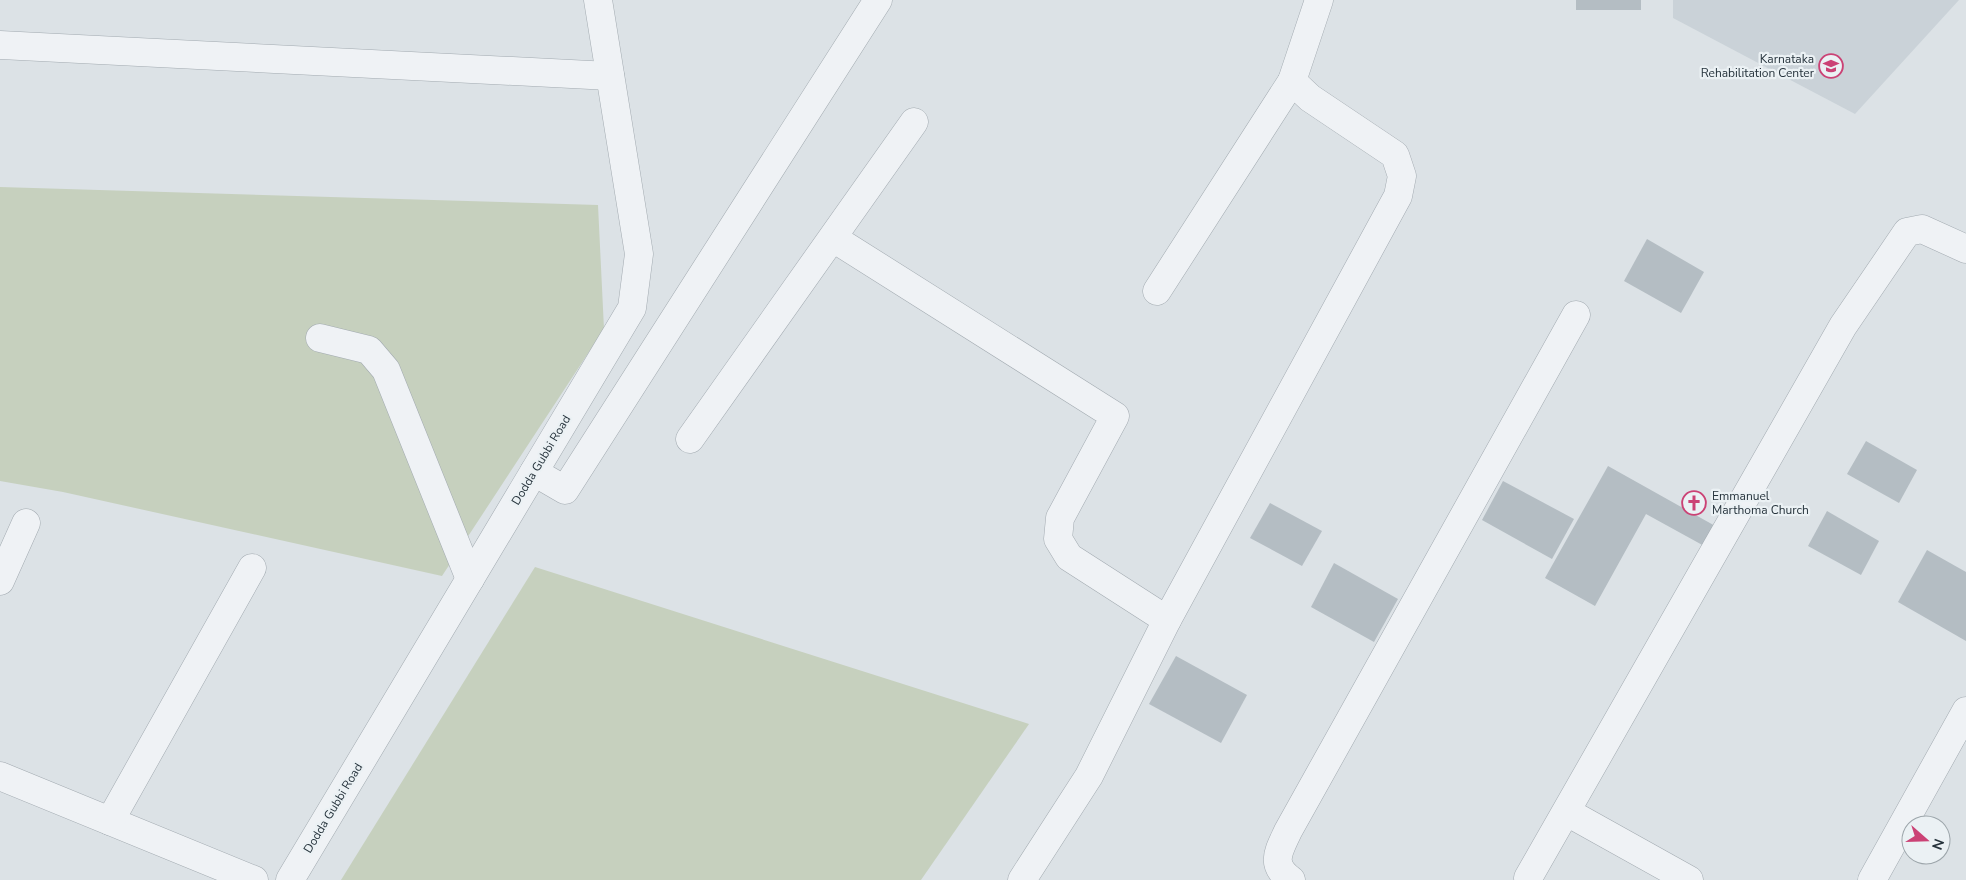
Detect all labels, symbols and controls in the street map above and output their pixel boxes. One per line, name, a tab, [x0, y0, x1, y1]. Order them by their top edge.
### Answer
place label: Karnataka Rehabilitation Center	[1701, 51, 1815, 81]
school or university icon: Karnataka Rehabilitation Center	[1818, 53, 1844, 79]
street label: Dodda Gubbi Road	[508, 412, 574, 508]
place label: Emmanuel Marthoma Church	[1712, 488, 1809, 518]
church icon: Emmanuel Marthoma Church	[1681, 490, 1707, 516]
street label: Dodda Gubbi Road	[300, 760, 366, 856]
north arrow	[1901, 815, 1951, 865]
text: N	[1927, 836, 1948, 852]

